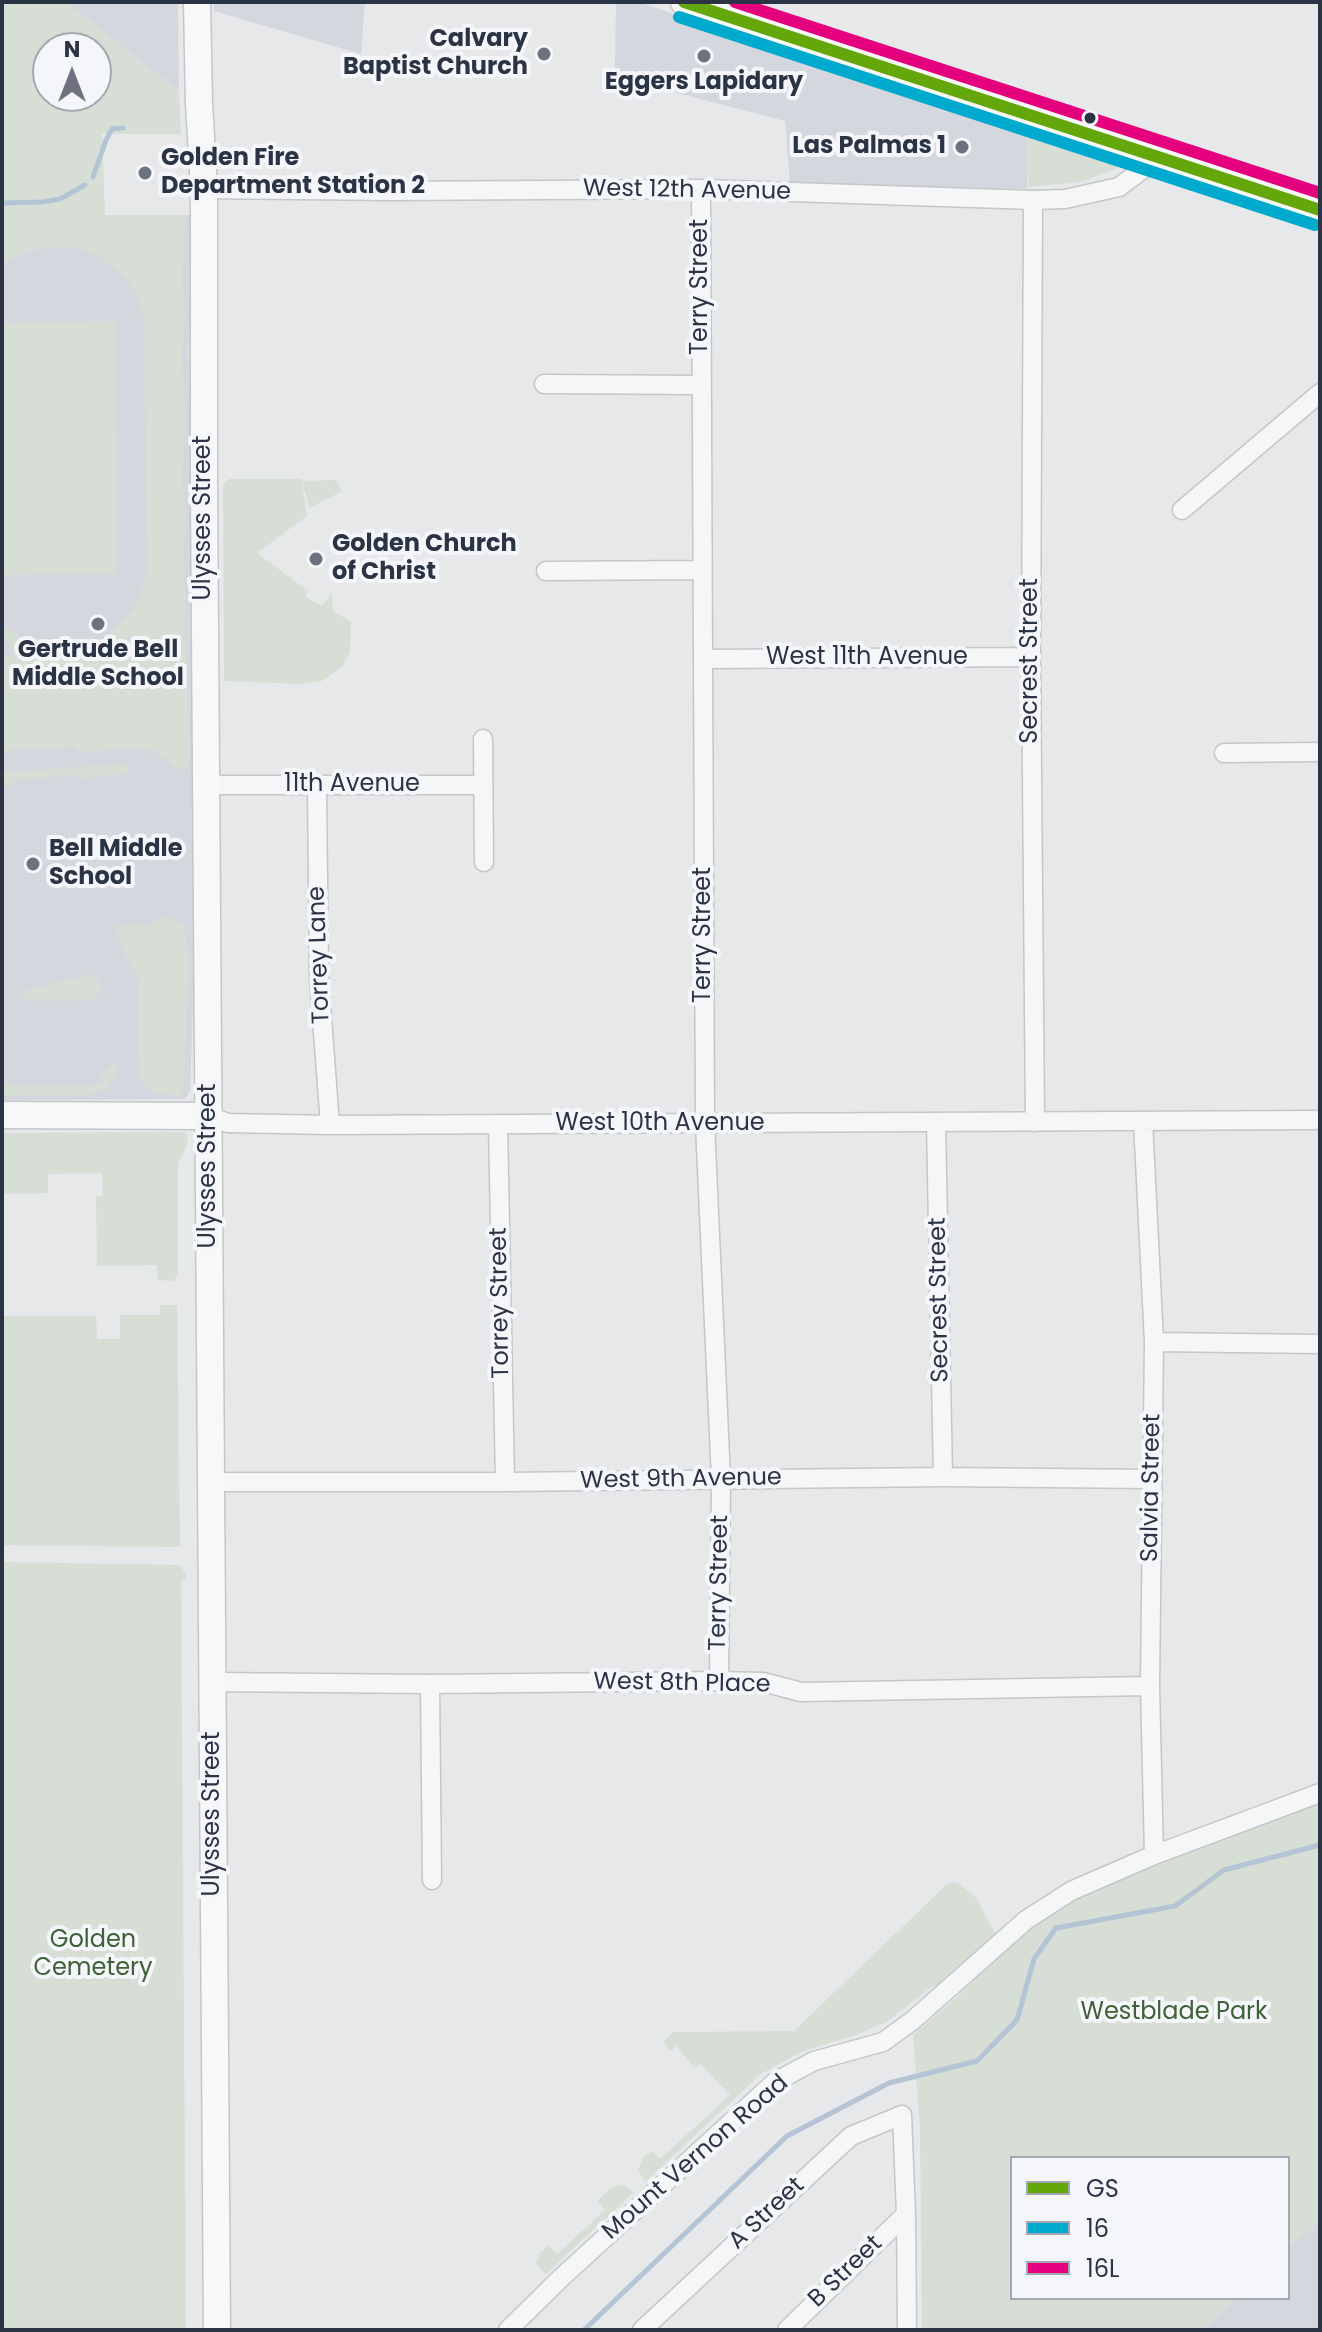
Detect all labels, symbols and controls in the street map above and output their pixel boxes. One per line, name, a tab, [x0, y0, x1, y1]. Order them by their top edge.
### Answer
place label: Calvary Baptist Church	[343, 26, 528, 82]
north arrow	[32, 32, 112, 112]
text: N	[64, 34, 80, 65]
marker: Calvary Baptist Church	[535, 45, 553, 63]
marker: Eggers Lapidary	[695, 47, 713, 65]
place label: Eggers Lapidary	[605, 69, 803, 97]
unlabelled marker	[1082, 110, 1098, 126]
place label: Las Palmas 1	[792, 133, 946, 161]
marker: Las Palmas 1	[953, 138, 971, 156]
place label: Golden Fire Department Station 2	[161, 145, 425, 201]
marker: Golden Fire Department Station 2	[136, 164, 154, 182]
street label: West 12th Avenue	[583, 175, 791, 207]
street label: Terry Street	[687, 219, 715, 355]
street label: Ulysses Street	[190, 436, 218, 600]
place label: Golden Church of Christ	[332, 531, 517, 587]
marker: Golden Church of Christ	[307, 550, 325, 568]
street label: Secrest Street	[1017, 578, 1045, 744]
marker: Gertrude Bell Middle School	[89, 615, 107, 633]
place label: Gertrude Bell Middle School	[12, 637, 184, 693]
street label: West 11th Avenue	[766, 644, 968, 672]
street label: 11th Avenue	[284, 771, 420, 799]
place label: Bell Middle School	[49, 836, 182, 892]
marker: Bell Middle School	[24, 855, 42, 873]
street label: Terry Street	[690, 867, 718, 1003]
street label: Torrey Lane	[303, 886, 337, 1024]
street label: Ulysses Street	[195, 1084, 223, 1248]
street label: West 10th Avenue	[555, 1110, 765, 1138]
street label: Secrest Street	[924, 1217, 956, 1383]
street label: Torrey Street	[485, 1227, 517, 1379]
street label: Salvia Street	[1136, 1414, 1168, 1562]
street label: West 9th Avenue	[580, 1464, 782, 1496]
street label: Terry Street	[704, 1515, 736, 1651]
street label: West 8th Place	[593, 1668, 771, 1700]
street label: Ulysses Street	[199, 1732, 227, 1896]
park label: Golden Cemetery	[33, 1927, 153, 1983]
park label: Westblade Park	[1081, 1999, 1267, 2027]
street label: Mount Vernon Road	[597, 2069, 795, 2247]
legend	[1010, 2156, 1290, 2300]
street label: A Street	[723, 2172, 811, 2256]
text: GS	[1086, 2172, 1119, 2205]
text: 16	[1086, 2212, 1109, 2245]
street label: B Street	[803, 2230, 889, 2314]
text: 16L	[1086, 2252, 1119, 2285]

